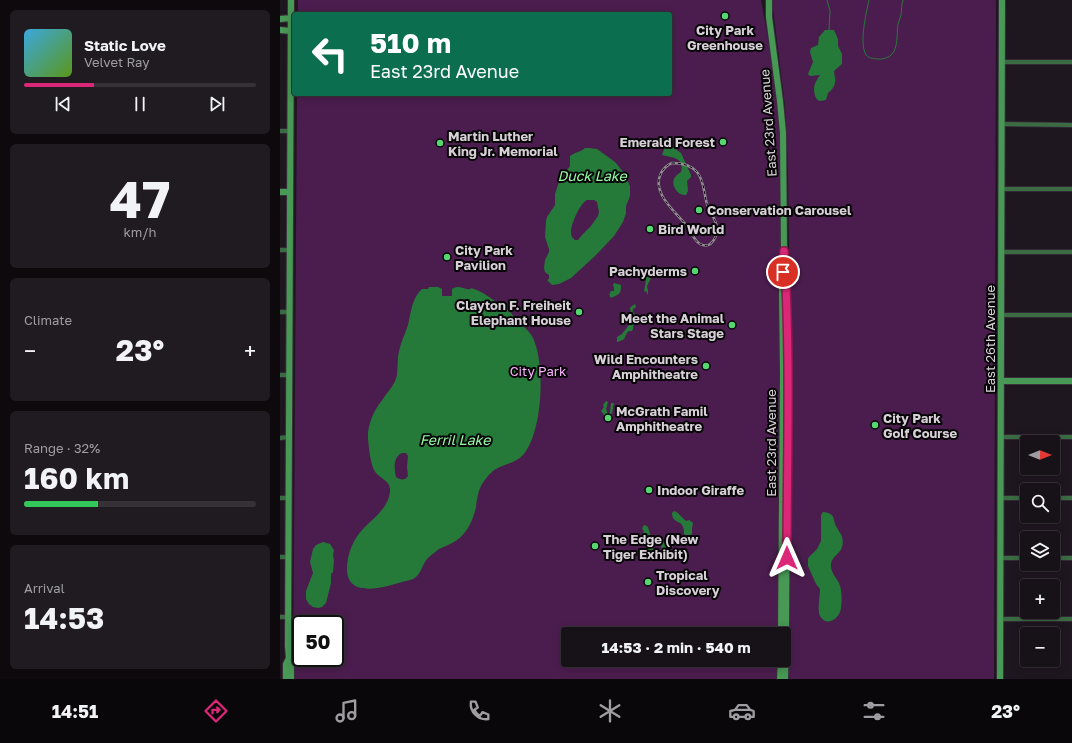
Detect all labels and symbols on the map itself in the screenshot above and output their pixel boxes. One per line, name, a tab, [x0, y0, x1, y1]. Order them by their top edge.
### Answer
marker: City Park Greenhouse	[720, 11, 730, 21]
place label: City Park Greenhouse	[687, 22, 763, 53]
street label: East 23rd Avenue	[756, 69, 780, 177]
place label: Martin Luther King Jr. Memorial	[448, 128, 558, 159]
place label: Emerald Forest	[620, 134, 715, 150]
marker: Emerald Forest	[718, 137, 728, 147]
marker: Martin Luther King Jr. Memorial	[435, 138, 445, 148]
water label: Duck Lake	[557, 167, 627, 184]
place label: Conservation Carousel	[707, 202, 852, 218]
marker: Conservation Carousel	[694, 205, 704, 215]
place label: Bird World	[658, 221, 724, 237]
marker: Bird World	[645, 224, 655, 234]
place label: City Park Pavilion	[455, 242, 513, 273]
marker: City Park Pavilion	[442, 252, 452, 262]
pin	[766, 255, 800, 289]
place label: Pachyderms	[609, 263, 687, 279]
marker: Pachyderms	[690, 266, 700, 276]
street label: East 26th Avenue	[982, 285, 998, 393]
place label: Clayton F. Freiheit Elephant House	[456, 297, 571, 328]
marker: Clayton F. Freiheit Elephant House	[574, 307, 584, 317]
place label: Meet the Animal Stars Stage	[621, 310, 725, 341]
marker: Meet the Animal Stars Stage	[727, 320, 737, 330]
place label: Wild Encounters Amphitheatre	[594, 351, 698, 382]
marker: Wild Encounters Amphitheatre	[701, 361, 711, 371]
park label: City Park	[510, 363, 567, 379]
street label: East 23rd Avenue	[763, 389, 779, 497]
place label: McGrath Famil Amphitheatre	[616, 403, 708, 434]
place label: City Park Golf Course	[883, 410, 958, 441]
marker: McGrath Famil Amphitheatre	[603, 413, 613, 423]
marker: City Park Golf Course	[870, 420, 880, 430]
water label: Ferril Lake	[420, 431, 491, 448]
north arrow	[1020, 435, 1060, 475]
place label: Indoor Giraffe	[657, 482, 744, 498]
marker: Indoor Giraffe	[644, 485, 654, 495]
place label: The Edge (New Tiger Exhibit)	[603, 531, 699, 562]
position arrow	[766, 537, 808, 579]
marker: The Edge (New Tiger Exhibit)	[590, 541, 600, 551]
place label: Tropical Discovery	[656, 567, 720, 598]
marker: Tropical Discovery	[643, 577, 653, 587]
speed limit sign: 50	[292, 615, 344, 667]

